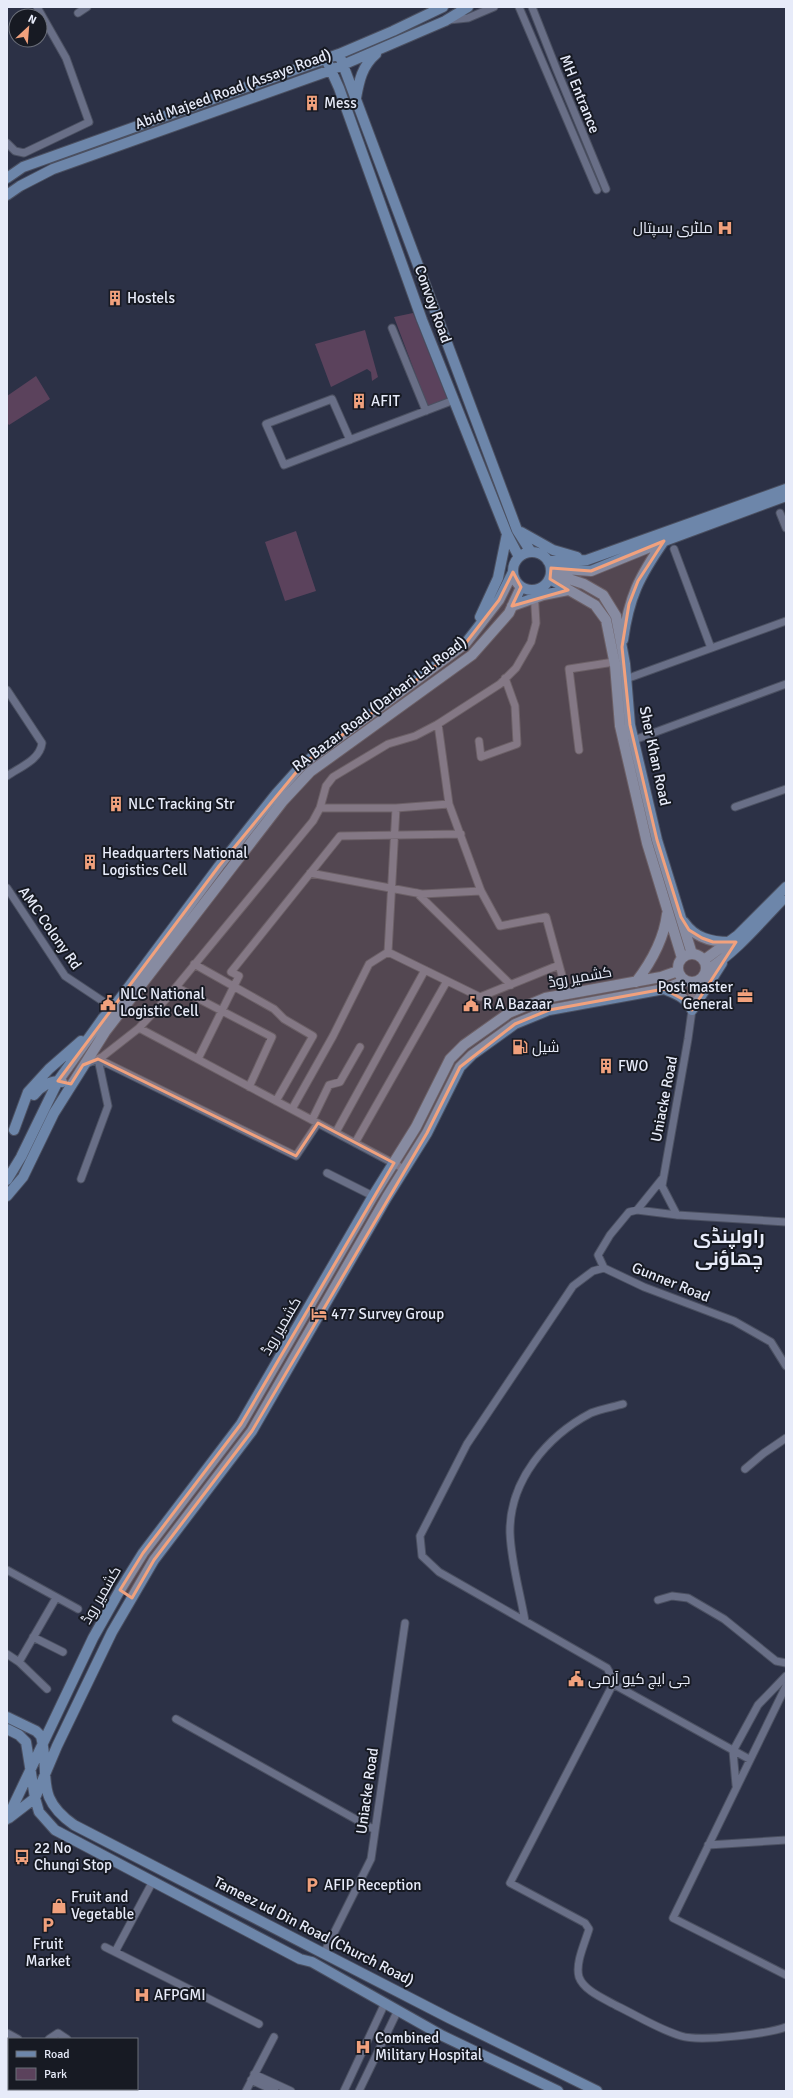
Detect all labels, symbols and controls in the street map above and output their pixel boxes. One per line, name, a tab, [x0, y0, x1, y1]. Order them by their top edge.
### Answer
north arrow	[8, 8, 48, 48]
text: N	[26, 12, 38, 27]
street label: Abid Majeed Road (Assaye Road)	[132, 45, 334, 133]
street label: MH Entrance	[556, 52, 604, 136]
building icon: Mess	[303, 94, 321, 112]
place label: Mess	[324, 94, 357, 112]
place label: ملٹری ہسپتال	[633, 219, 713, 238]
hospital icon: ملٹری ہسپتال	[716, 219, 734, 237]
street label: Convoy Road	[411, 263, 455, 345]
building icon: Hostels	[106, 289, 124, 307]
place label: Hostels	[127, 289, 176, 307]
building icon: AFIT	[350, 392, 368, 410]
place label: AFIT	[371, 392, 400, 410]
street label: RA Bazar Road (Darbari Lal Road)	[288, 633, 470, 775]
street label: Sher Khan Road	[636, 705, 674, 807]
building icon: NLC Tracking Str	[107, 795, 125, 813]
place label: NLC Tracking Str	[128, 795, 235, 813]
place label: Headquarters National Logistics Cell	[102, 844, 248, 879]
building icon: Headquarters National Logistics Cell	[81, 853, 99, 871]
street label: AMC Colony Rd	[15, 883, 85, 973]
street label: کشمیر روڈ	[547, 963, 613, 991]
place label: Post master General	[658, 978, 733, 1013]
place label: NLC National Logistic Cell	[120, 985, 205, 1020]
office icon: Post master General	[736, 987, 754, 1005]
public building icon: NLC National Logistic Cell	[99, 994, 117, 1012]
public building icon: R A Bazaar	[462, 995, 480, 1013]
place label: R A Bazaar	[483, 995, 552, 1013]
fuel station icon: شیل	[511, 1038, 529, 1056]
place label: شیل	[532, 1038, 559, 1057]
street label: Uniacke Road	[647, 1055, 681, 1143]
building icon: FWO	[597, 1057, 615, 1075]
place label: FWO	[618, 1057, 648, 1075]
district label: راولپنڈی چھاؤنی	[693, 1225, 765, 1272]
street label: Gunner Road	[629, 1258, 713, 1306]
street label: کشمیر روڈ	[257, 1294, 305, 1358]
hotel icon: 477 Survey Group	[310, 1305, 328, 1323]
place label: 477 Survey Group	[331, 1305, 444, 1323]
street label: کشمیر روڈ	[77, 1563, 125, 1627]
public building icon: جی ایچ کیو آرمی	[567, 1670, 585, 1688]
place label: جی ایچ کیو آرمی	[588, 1670, 690, 1690]
street label: Uniacke Road	[352, 1747, 382, 1835]
place label: 22 No Chungi Stop	[34, 1839, 112, 1874]
bus stop icon: 22 No Chungi Stop	[13, 1848, 31, 1866]
street label: Tameez ud Din Road (Church Road)	[211, 1873, 417, 1989]
parking icon: AFIP Reception	[303, 1876, 321, 1894]
place label: AFIP Reception	[324, 1876, 421, 1894]
place label: Fruit and Vegetable	[71, 1888, 134, 1923]
shop icon: Fruit and Vegetable	[50, 1897, 68, 1915]
parking icon: Fruit Market	[39, 1916, 57, 1934]
place label: Fruit Market	[25, 1935, 71, 1970]
hospital icon: AFPGMI	[133, 1986, 151, 2004]
place label: AFPGMI	[154, 1986, 206, 2004]
place label: Combined Military Hospital	[375, 2029, 482, 2064]
legend	[8, 2038, 138, 2090]
hospital icon: Combined Military Hospital	[354, 2038, 372, 2056]
text: Road	[44, 2047, 70, 2062]
text: Park	[44, 2067, 67, 2082]

